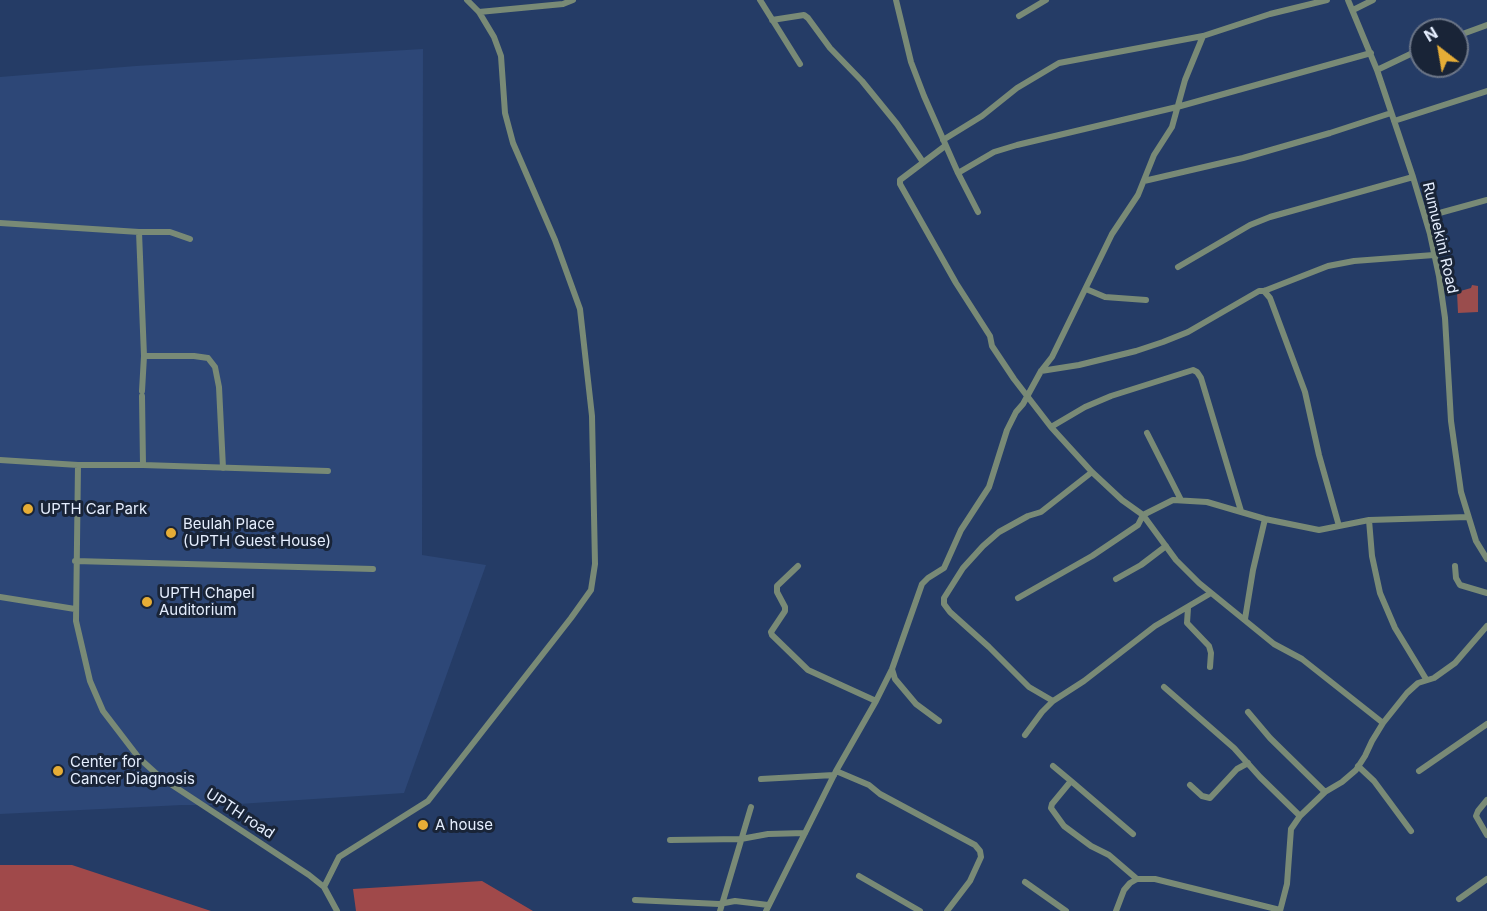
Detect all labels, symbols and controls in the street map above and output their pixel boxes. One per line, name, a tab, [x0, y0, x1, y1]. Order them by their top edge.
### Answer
north arrow	[1409, 18, 1469, 78]
text: N	[1420, 23, 1441, 46]
street label: Rumuekini Road	[1418, 180, 1462, 296]
place label: UPTH Car Park	[40, 500, 147, 518]
marker: UPTH Car Park	[21, 502, 35, 516]
place label: Beulah Place (UPTH Guest House)	[183, 515, 331, 550]
marker: Beulah Place (UPTH Guest House)	[164, 526, 178, 540]
place label: UPTH Chapel Auditorium	[159, 584, 255, 619]
marker: UPTH Chapel Auditorium	[140, 595, 154, 609]
place label: Center for Cancer Diagnosis	[70, 753, 195, 788]
marker: Center for Cancer Diagnosis	[51, 764, 65, 778]
street label: UPTH road	[202, 785, 278, 843]
place label: A house	[435, 816, 493, 834]
marker: A house	[416, 818, 430, 832]

